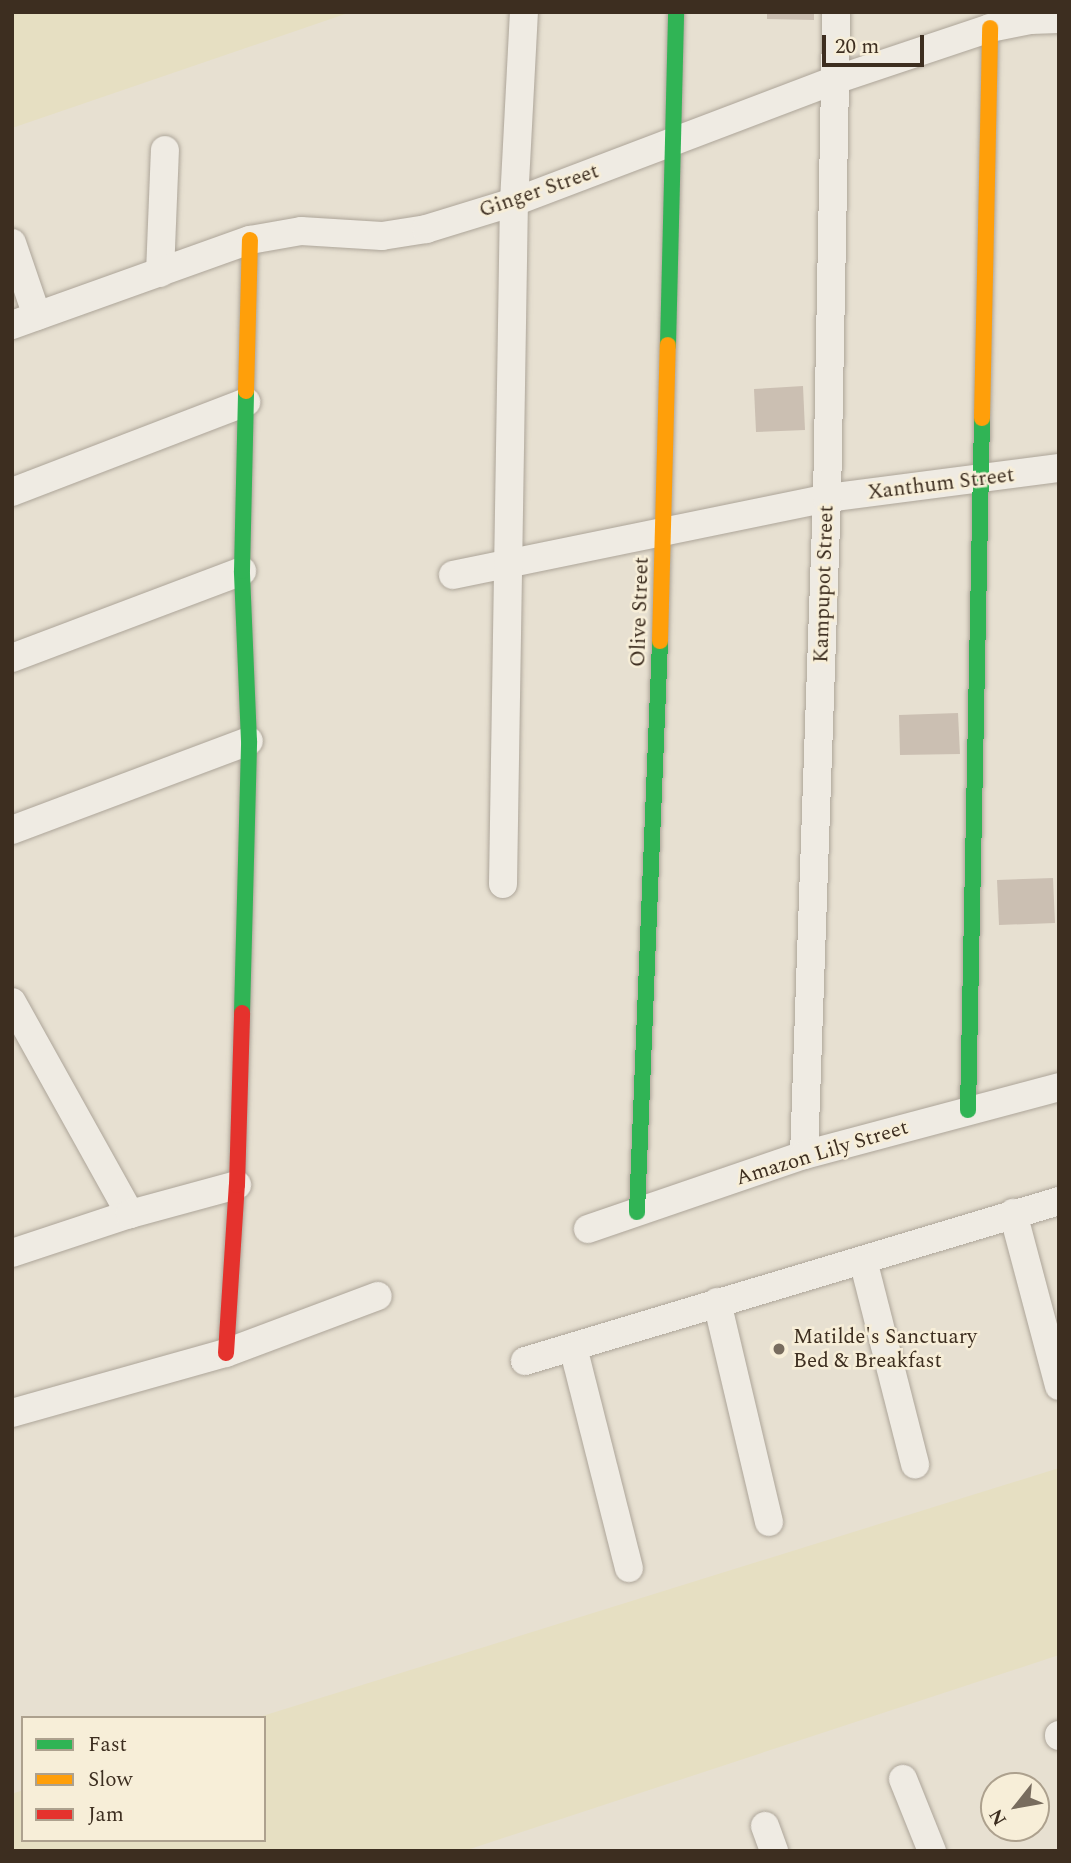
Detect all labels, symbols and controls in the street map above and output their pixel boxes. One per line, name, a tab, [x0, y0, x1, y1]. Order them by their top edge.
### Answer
scale bar	[826, 21, 928, 65]
text: 20 m	[835, 31, 879, 63]
street label: Ginger Street	[476, 159, 602, 223]
street label: Xanthum Street	[866, 463, 1016, 505]
street label: Kampupot Street	[809, 505, 839, 663]
street label: Olive Street	[625, 556, 655, 668]
street label: Amazon Lily Street	[733, 1115, 911, 1191]
place label: Matilde's Sanctuary Bed & Breakfast	[793, 1324, 977, 1374]
marker: Matilde's Sanctuary Bed & Breakfast	[771, 1341, 787, 1357]
legend	[21, 1716, 266, 1842]
text: Fast	[88, 1729, 127, 1761]
text: Slow	[88, 1764, 132, 1796]
north arrow	[980, 1772, 1050, 1842]
text: Jam	[88, 1799, 124, 1831]
text: N	[982, 1803, 1015, 1831]

